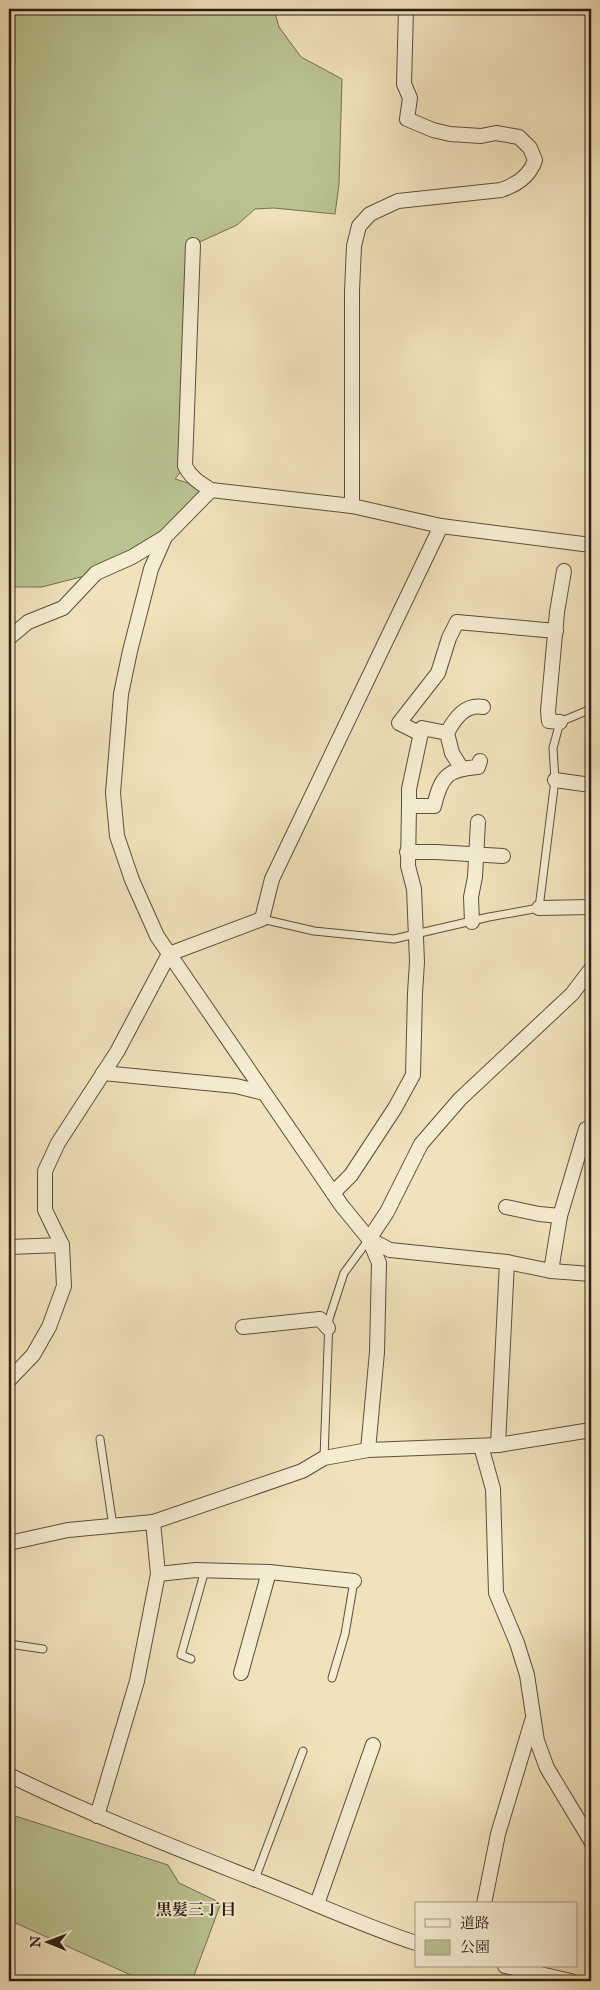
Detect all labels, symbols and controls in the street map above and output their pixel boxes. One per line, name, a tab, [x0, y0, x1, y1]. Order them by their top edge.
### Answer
district label: 黒髪三丁目	[156, 1900, 236, 1919]
legend	[415, 1902, 578, 1968]
text: 道路	[460, 1914, 490, 1932]
north arrow	[22, 1918, 72, 1968]
text: N	[27, 1936, 44, 1948]
text: 公園	[460, 1938, 490, 1956]

